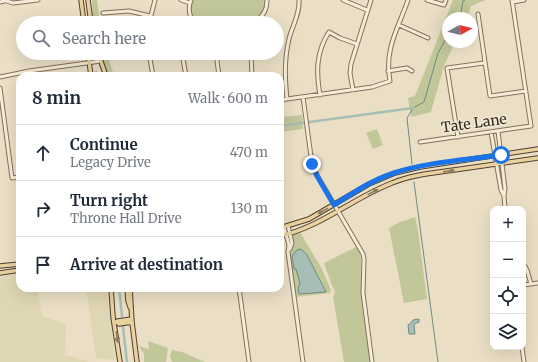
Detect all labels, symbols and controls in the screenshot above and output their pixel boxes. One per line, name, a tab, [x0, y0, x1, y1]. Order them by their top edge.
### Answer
north arrow	[442, 12, 478, 48]
search box	[16, 16, 284, 60]
icon: search	[30, 27, 52, 49]
text: Search here	[62, 29, 146, 48]
text: 8 min	[32, 87, 81, 109]
text: Walk · 600 m	[188, 90, 268, 107]
street label: Tate Lane	[440, 109, 508, 137]
text: Continue	[70, 135, 138, 154]
icon: ahead	[32, 142, 54, 164]
text: 470 m	[230, 144, 268, 161]
route start	[492, 146, 510, 164]
text: Legacy Drive	[70, 154, 151, 171]
route end	[303, 155, 321, 173]
one-way arrow	[443, 168, 455, 174]
one-way arrow	[367, 188, 379, 195]
text: Turn right	[70, 191, 148, 210]
icon: right	[32, 198, 54, 220]
text: 130 m	[231, 200, 268, 217]
map controls	[490, 206, 526, 350]
button: +	[490, 206, 526, 242]
one-way arrow	[317, 208, 329, 214]
text: Throne Hall Drive	[70, 210, 181, 227]
button: −	[490, 242, 526, 278]
icon: arrive	[32, 254, 54, 276]
text: Arrive at destination	[70, 255, 223, 274]
button: locate	[490, 278, 526, 314]
button: layers	[490, 314, 526, 350]
one-way arrow	[114, 331, 120, 344]

